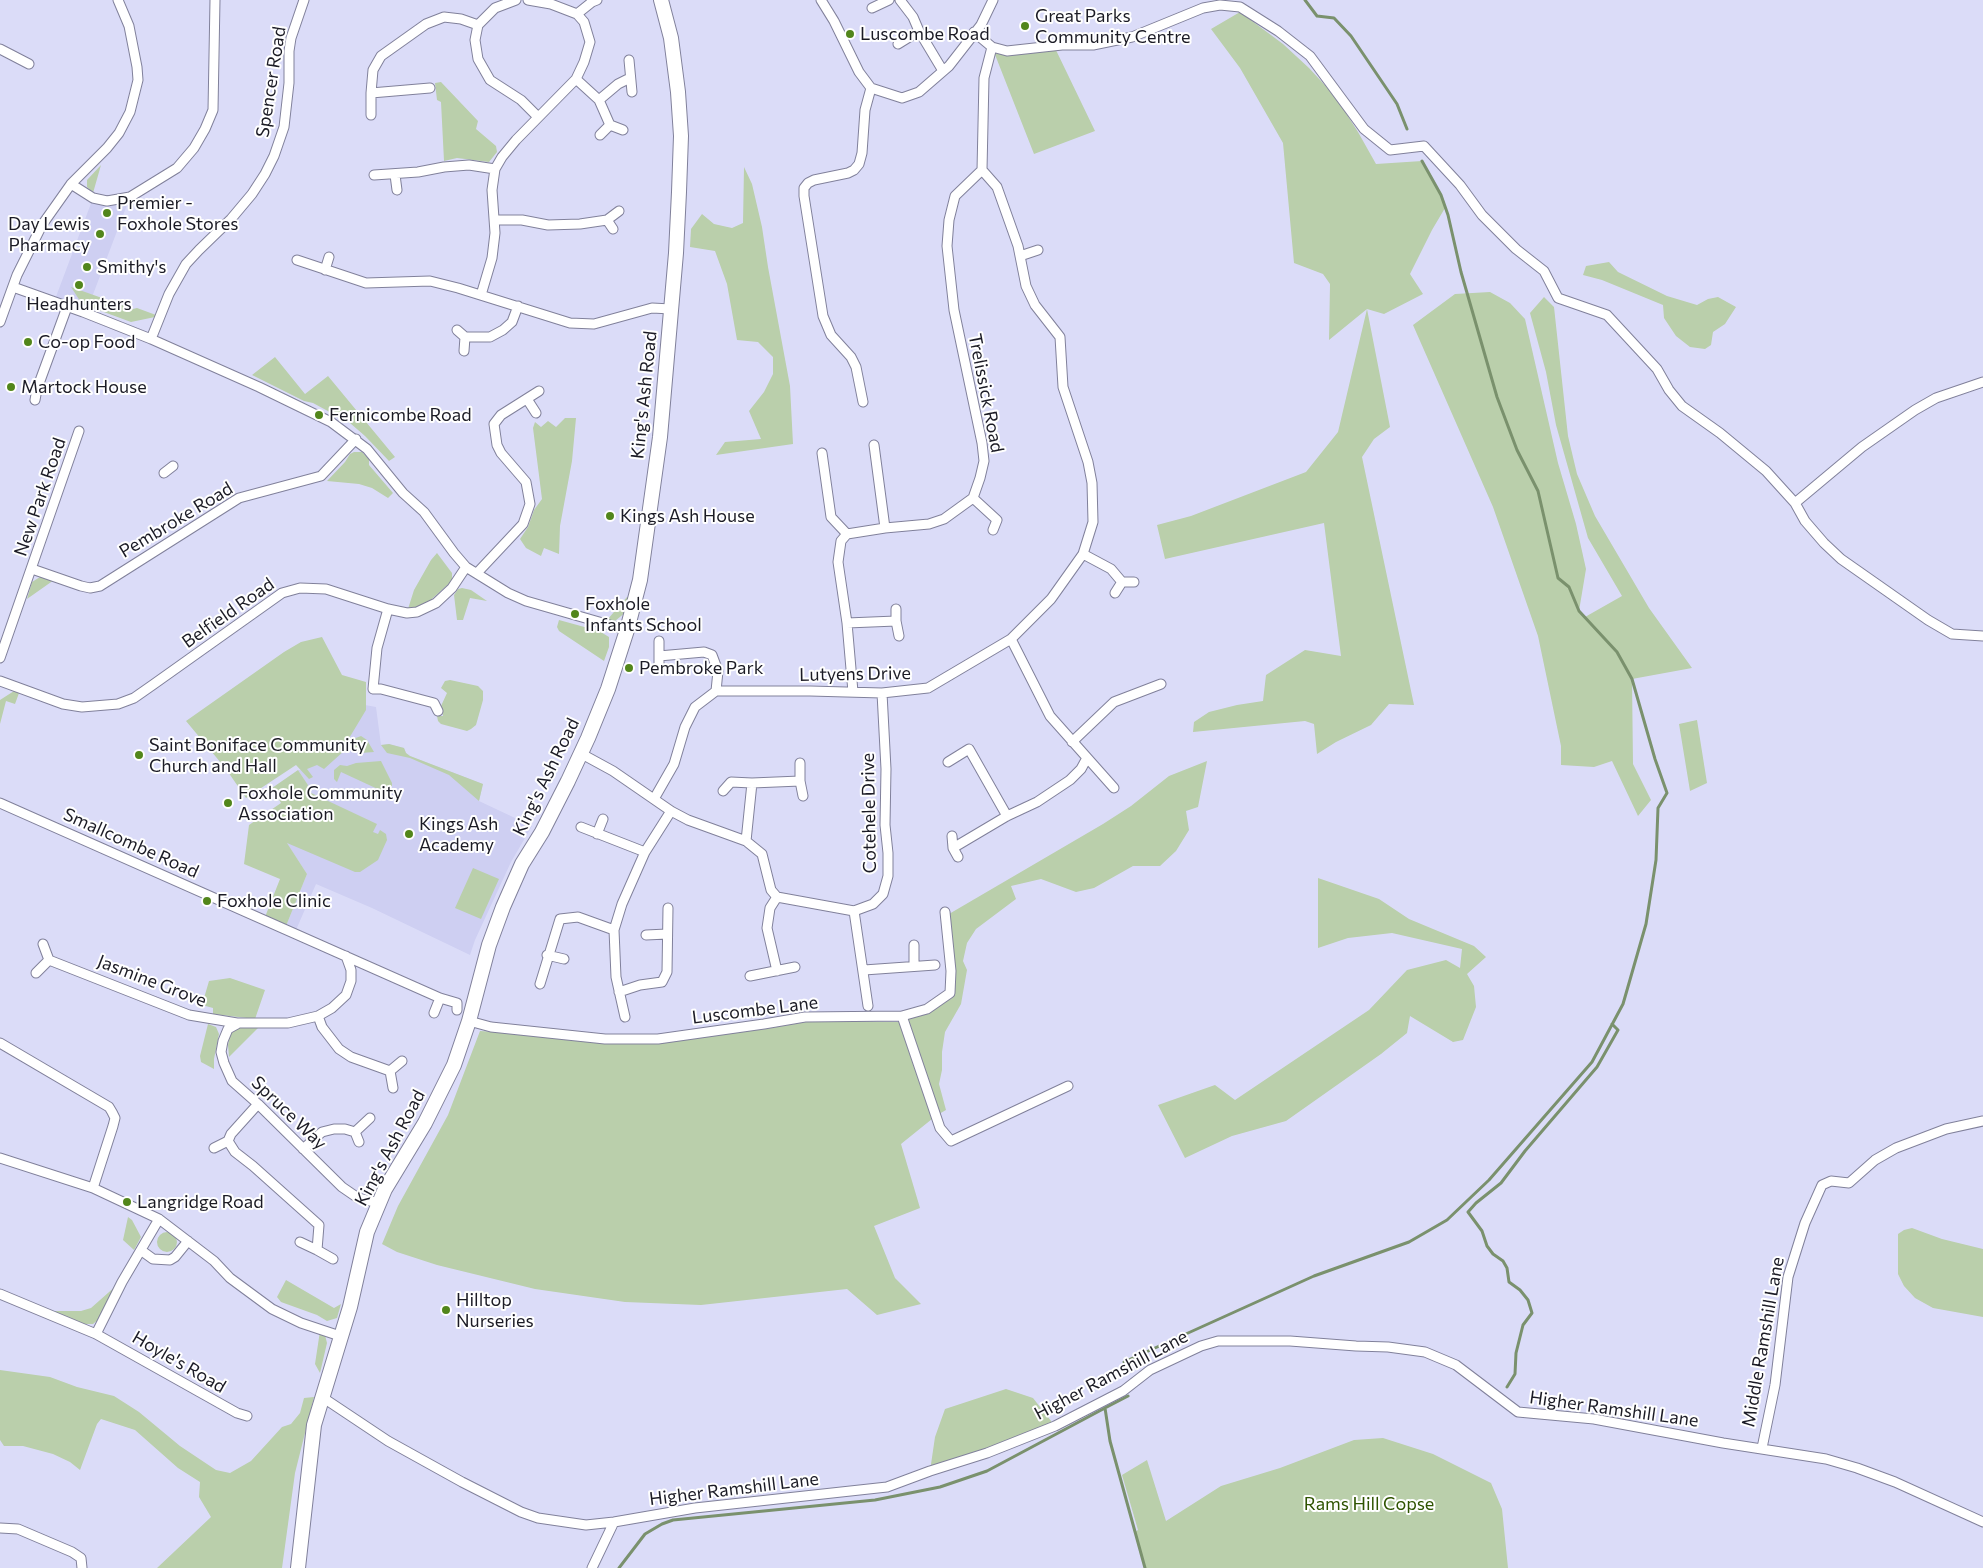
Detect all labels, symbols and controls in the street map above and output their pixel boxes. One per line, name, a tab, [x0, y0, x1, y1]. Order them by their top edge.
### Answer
place label: Great Parks Community Centre	[1035, 5, 1191, 48]
marker: Great Parks Community Centre	[1019, 20, 1031, 32]
place label: Luscombe Road	[860, 23, 990, 45]
street label: Spencer Road	[252, 25, 290, 139]
marker: Luscombe Road	[844, 28, 856, 40]
place label: Premier - Foxhole Stores	[117, 192, 238, 234]
marker: Premier - Foxhole Stores	[101, 207, 113, 219]
place label: Day Lewis Pharmacy	[8, 213, 90, 255]
marker: Day Lewis Pharmacy	[94, 228, 106, 240]
place label: Smithy's	[97, 256, 167, 278]
marker: Smithy's	[81, 261, 93, 273]
marker: Headhunters	[73, 279, 85, 291]
place label: Headhunters	[26, 293, 132, 315]
street label: King's Ash Road	[627, 330, 661, 460]
place label: Co-op Food	[38, 331, 135, 353]
street label: Trelissick Road	[964, 332, 1008, 454]
marker: Co-op Food	[22, 336, 34, 348]
place label: Martock House	[21, 376, 147, 398]
marker: Martock House	[5, 381, 17, 393]
place label: Fernicombe Road	[329, 404, 472, 426]
marker: Fernicombe Road	[313, 409, 325, 421]
street label: New Park Road	[10, 435, 70, 559]
street label: Pembroke Road	[115, 478, 237, 562]
place label: Kings Ash House	[620, 505, 755, 527]
marker: Kings Ash House	[604, 510, 616, 522]
street label: Belfield Road	[178, 573, 278, 653]
place label: Foxhole Infants School	[585, 593, 702, 636]
marker: Foxhole Infants School	[569, 608, 581, 620]
place label: Pembroke Park	[639, 657, 763, 679]
marker: Pembroke Park	[623, 662, 635, 674]
street label: Lutyens Drive	[799, 662, 911, 686]
street label: King's Ash Road	[508, 715, 584, 839]
place label: Saint Boniface Community Church and Hall	[149, 734, 366, 776]
marker: Saint Boniface Community Church and Hall	[133, 749, 145, 761]
street label: Cotehele Drive	[857, 753, 881, 873]
place label: Foxhole Community Association	[238, 782, 403, 824]
marker: Foxhole Community Association	[222, 797, 234, 809]
street label: Smallcombe Road	[60, 803, 202, 883]
place label: Kings Ash Academy	[419, 813, 498, 856]
marker: Kings Ash Academy	[403, 828, 415, 840]
place label: Foxhole Clinic	[217, 890, 331, 912]
marker: Foxhole Clinic	[201, 895, 213, 907]
street label: Jasmine Grove	[94, 950, 210, 1012]
street label: Luscombe Lane	[691, 992, 819, 1028]
street label: Spruce Way	[247, 1072, 331, 1154]
street label: King's Ash Road	[350, 1086, 430, 1210]
place label: Langridge Road	[137, 1191, 264, 1213]
marker: Langridge Road	[121, 1196, 133, 1208]
street label: Middle Ramshill Lane	[1737, 1255, 1789, 1429]
place label: Hilltop Nurseries	[456, 1289, 534, 1332]
marker: Hilltop Nurseries	[440, 1304, 452, 1316]
street label: Higher Ramshill Lane	[1031, 1325, 1191, 1425]
street label: Hoyle's Road	[128, 1326, 230, 1398]
street label: Higher Ramshill Lane	[1528, 1386, 1700, 1432]
street label: Higher Ramshill Lane	[648, 1468, 820, 1510]
park label: Rams Hill Copse	[1304, 1493, 1434, 1515]

